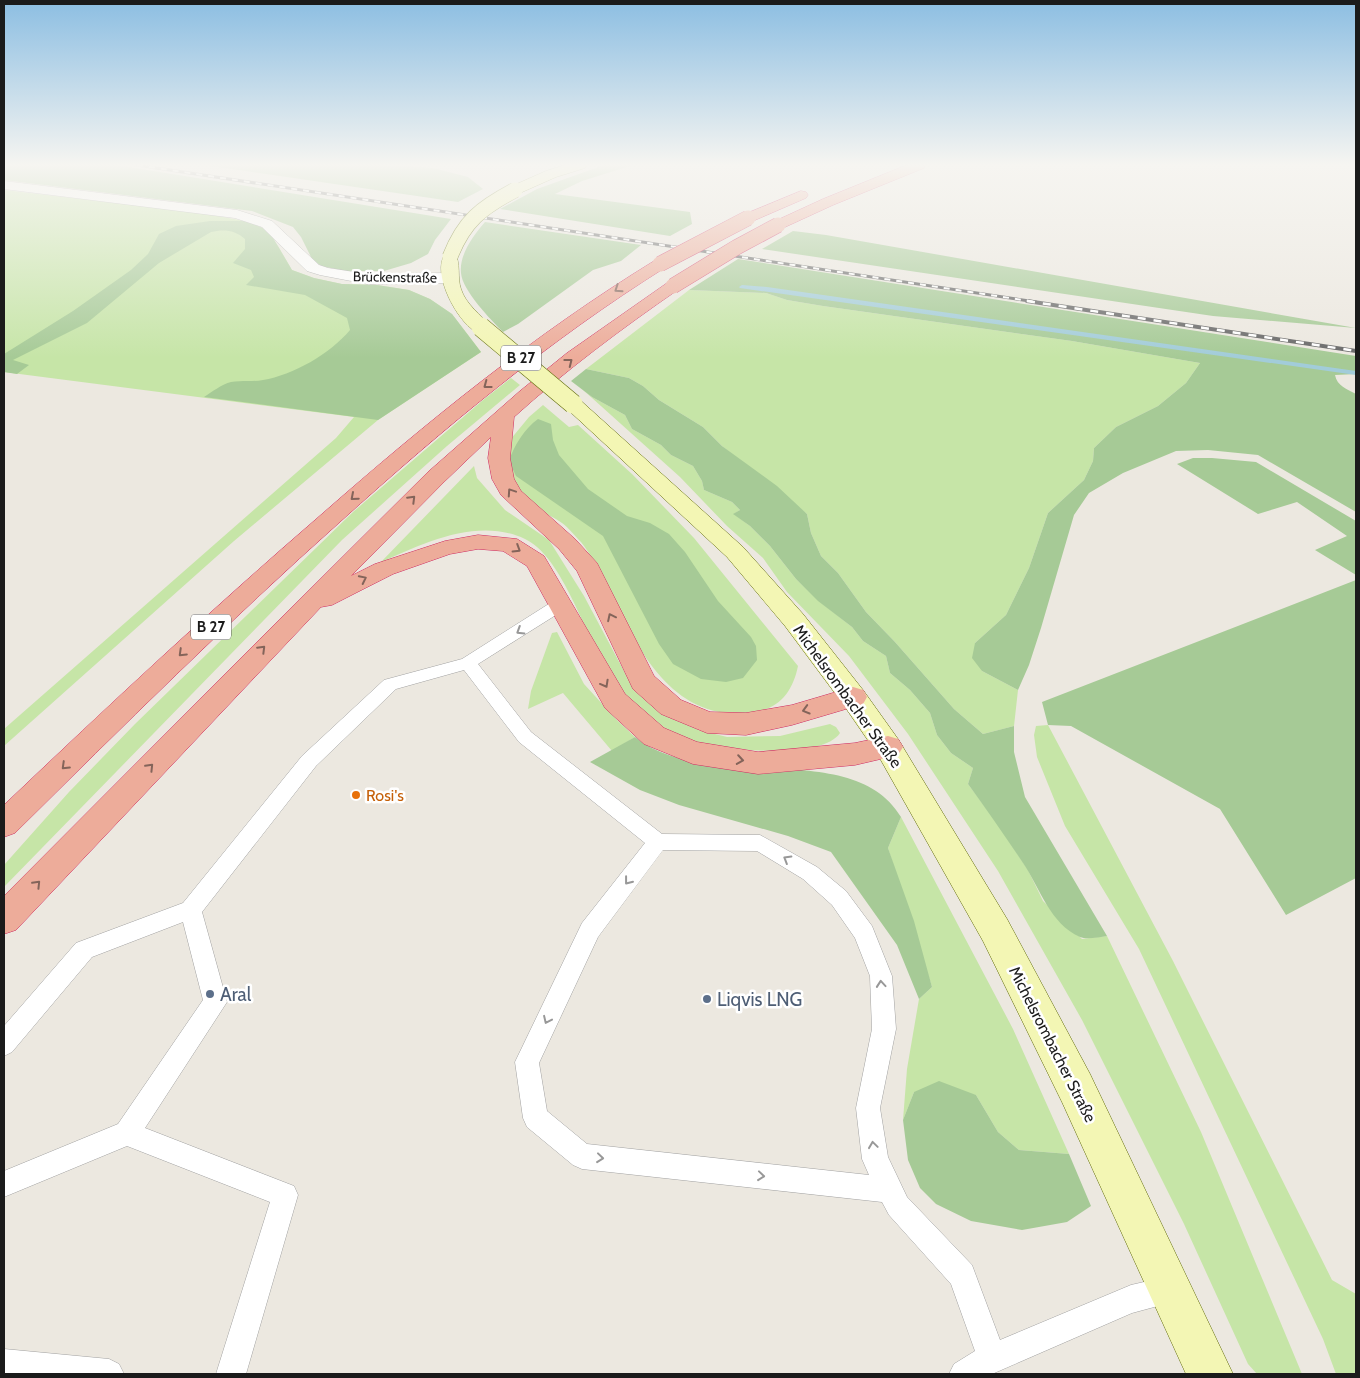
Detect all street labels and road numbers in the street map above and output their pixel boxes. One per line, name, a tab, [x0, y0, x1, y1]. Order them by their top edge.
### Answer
street label: Brückenstraße	[353, 267, 437, 287]
road number: B 27	[501, 346, 541, 370]
road number: B 27	[191, 614, 231, 640]
street label: Michelsrombacher Straße	[789, 621, 906, 772]
street label: Michelsrombacher Straße	[1005, 963, 1100, 1125]

